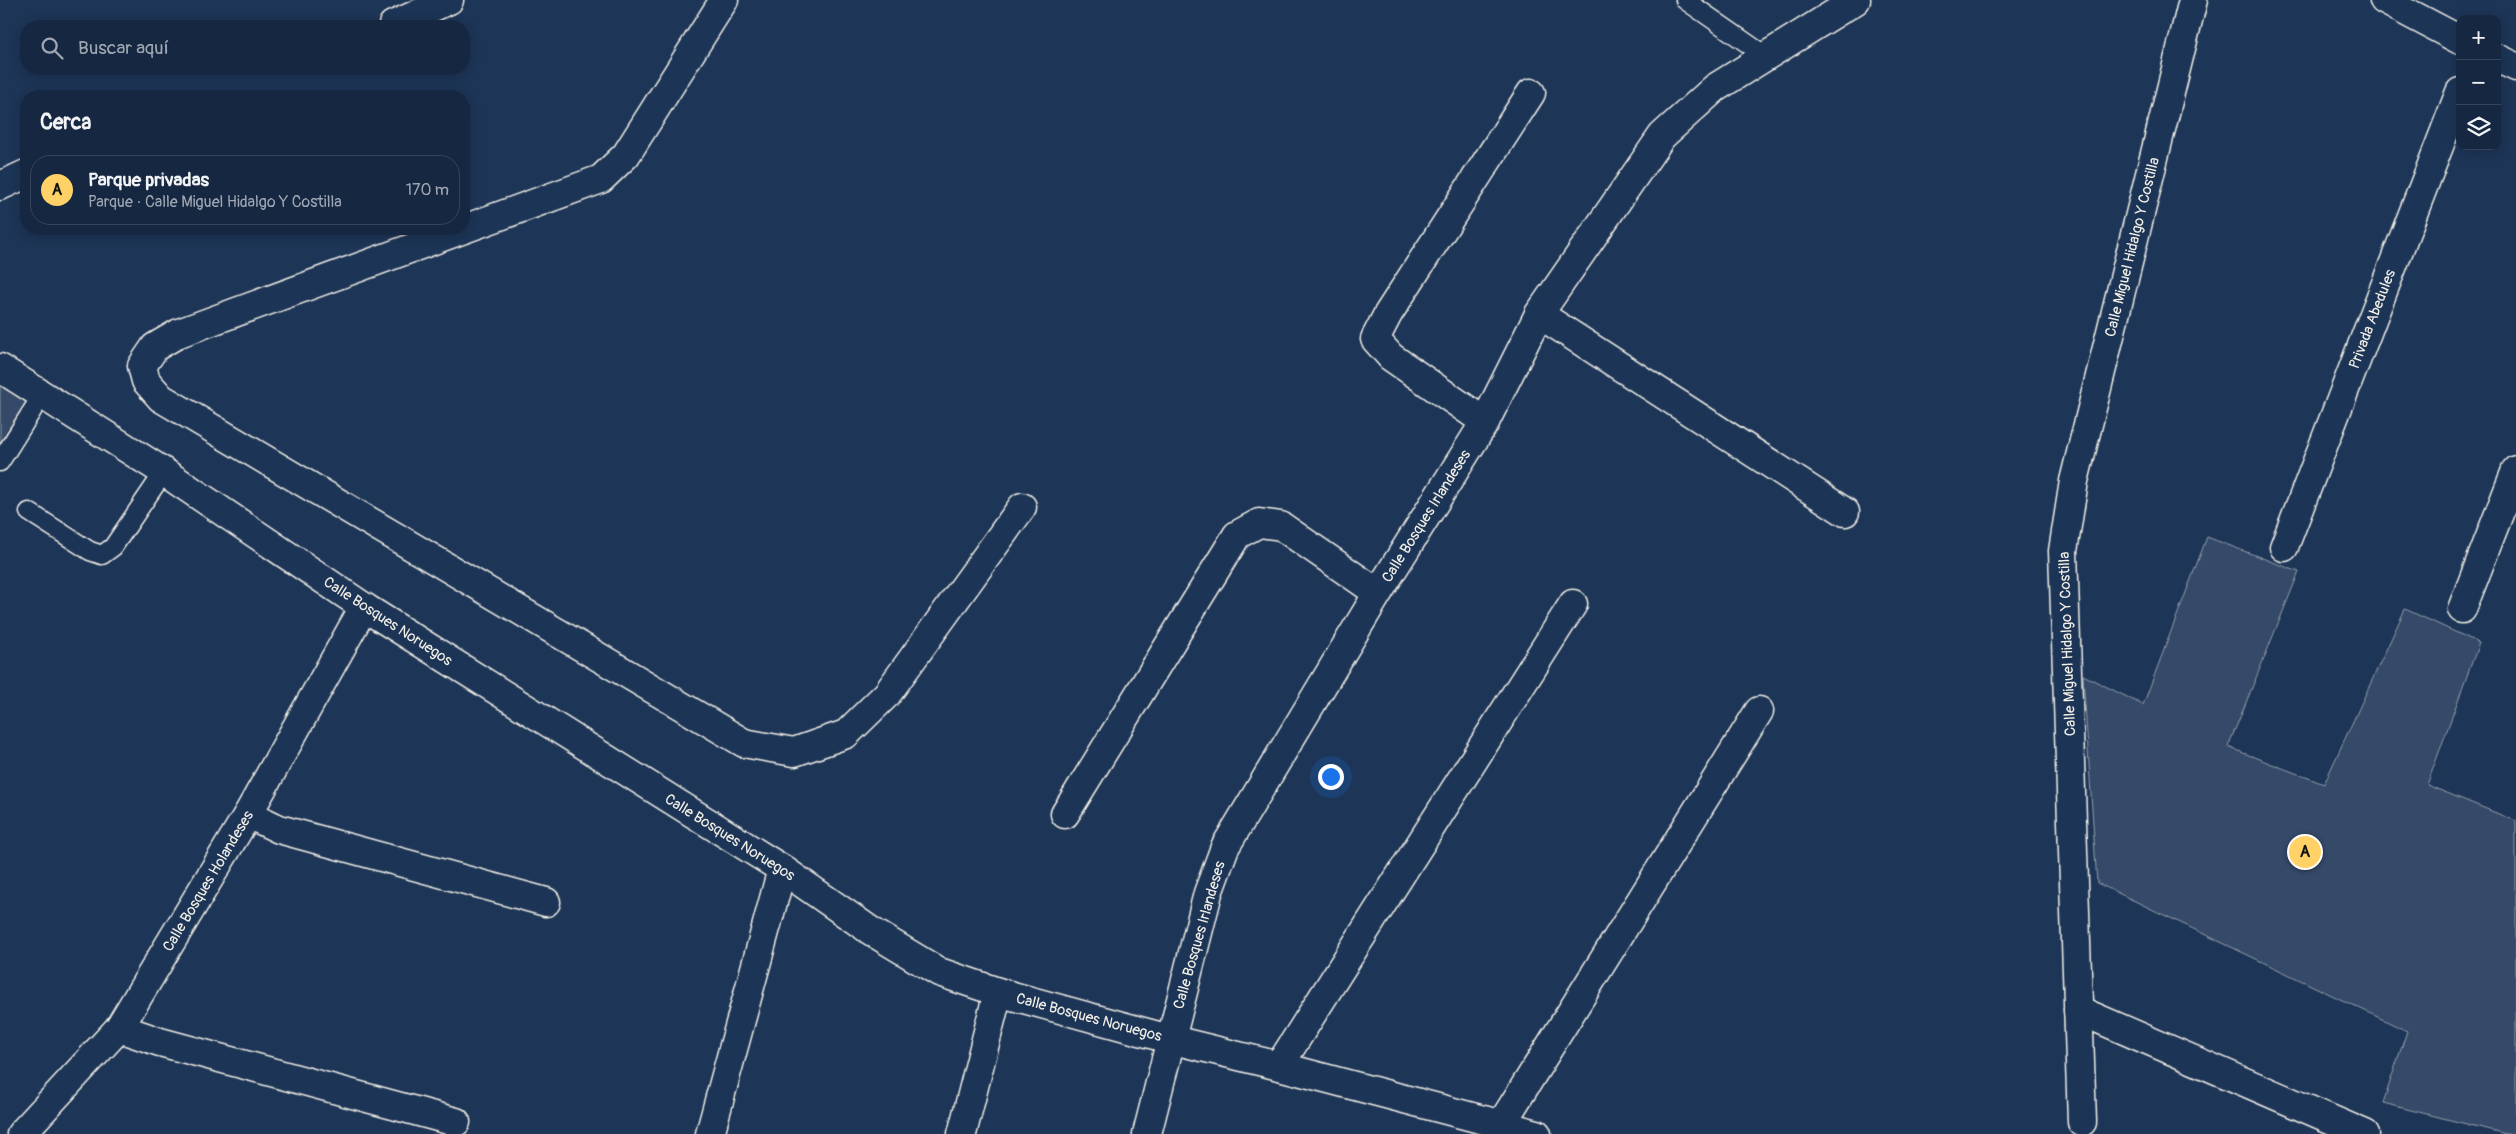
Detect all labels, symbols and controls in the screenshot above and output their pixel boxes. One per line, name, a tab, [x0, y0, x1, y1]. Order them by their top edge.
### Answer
map controls	[2456, 15, 2501, 150]
button: +	[2456, 15, 2501, 60]
search box	[20, 20, 470, 75]
icon: search	[38, 34, 66, 62]
text: Buscar aquí	[78, 36, 169, 60]
button: −	[2456, 60, 2501, 105]
button: layers	[2456, 105, 2501, 150]
text: Cerca	[40, 109, 91, 136]
street label: Calle Miguel Hidalgo Y Costilla	[2101, 155, 2164, 339]
text: Parque privadas	[88, 168, 209, 192]
text: A	[52, 180, 62, 200]
text: 170 m	[406, 180, 449, 200]
text: Parque · Calle Miguel Hidalgo Y Costilla	[88, 192, 342, 212]
street label: Privada Abedules	[2345, 267, 2400, 372]
street label: Calle Bosques Irlandeses	[1378, 446, 1475, 586]
street label: Calle Miguel Hidalgo Y Costilla	[2055, 551, 2080, 737]
street label: Calle Bosques Noruegos	[320, 573, 456, 670]
your location	[1318, 764, 1344, 790]
street label: Calle Bosques Noruegos	[661, 790, 799, 885]
street label: Calle Bosques Holandeses	[159, 807, 258, 955]
pin: A	[2289, 833, 2321, 871]
street label: Calle Bosques Irlandeses	[1169, 859, 1230, 1011]
street label: Calle Bosques Noruegos	[1014, 989, 1164, 1046]

